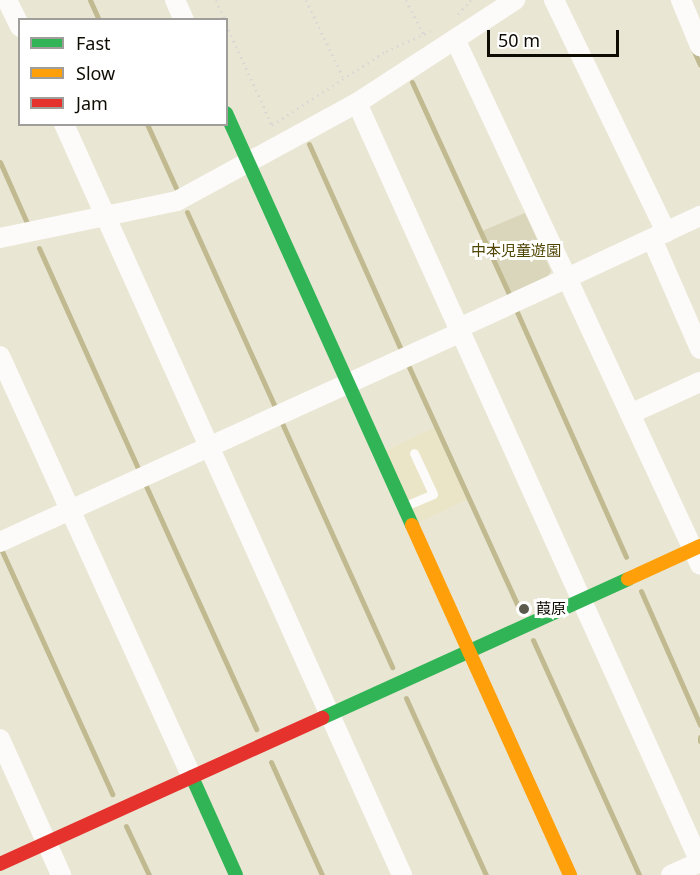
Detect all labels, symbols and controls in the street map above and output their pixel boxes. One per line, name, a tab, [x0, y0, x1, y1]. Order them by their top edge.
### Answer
legend	[18, 18, 228, 126]
scale bar	[490, 18, 622, 56]
text: 50 m	[498, 28, 540, 52]
text: Fast	[76, 31, 111, 55]
text: Slow	[76, 61, 115, 85]
text: Jam	[76, 91, 108, 115]
park label: 中本児童遊園	[471, 242, 561, 260]
place label: 葭原	[536, 600, 566, 618]
marker: 葭原	[517, 602, 531, 616]

